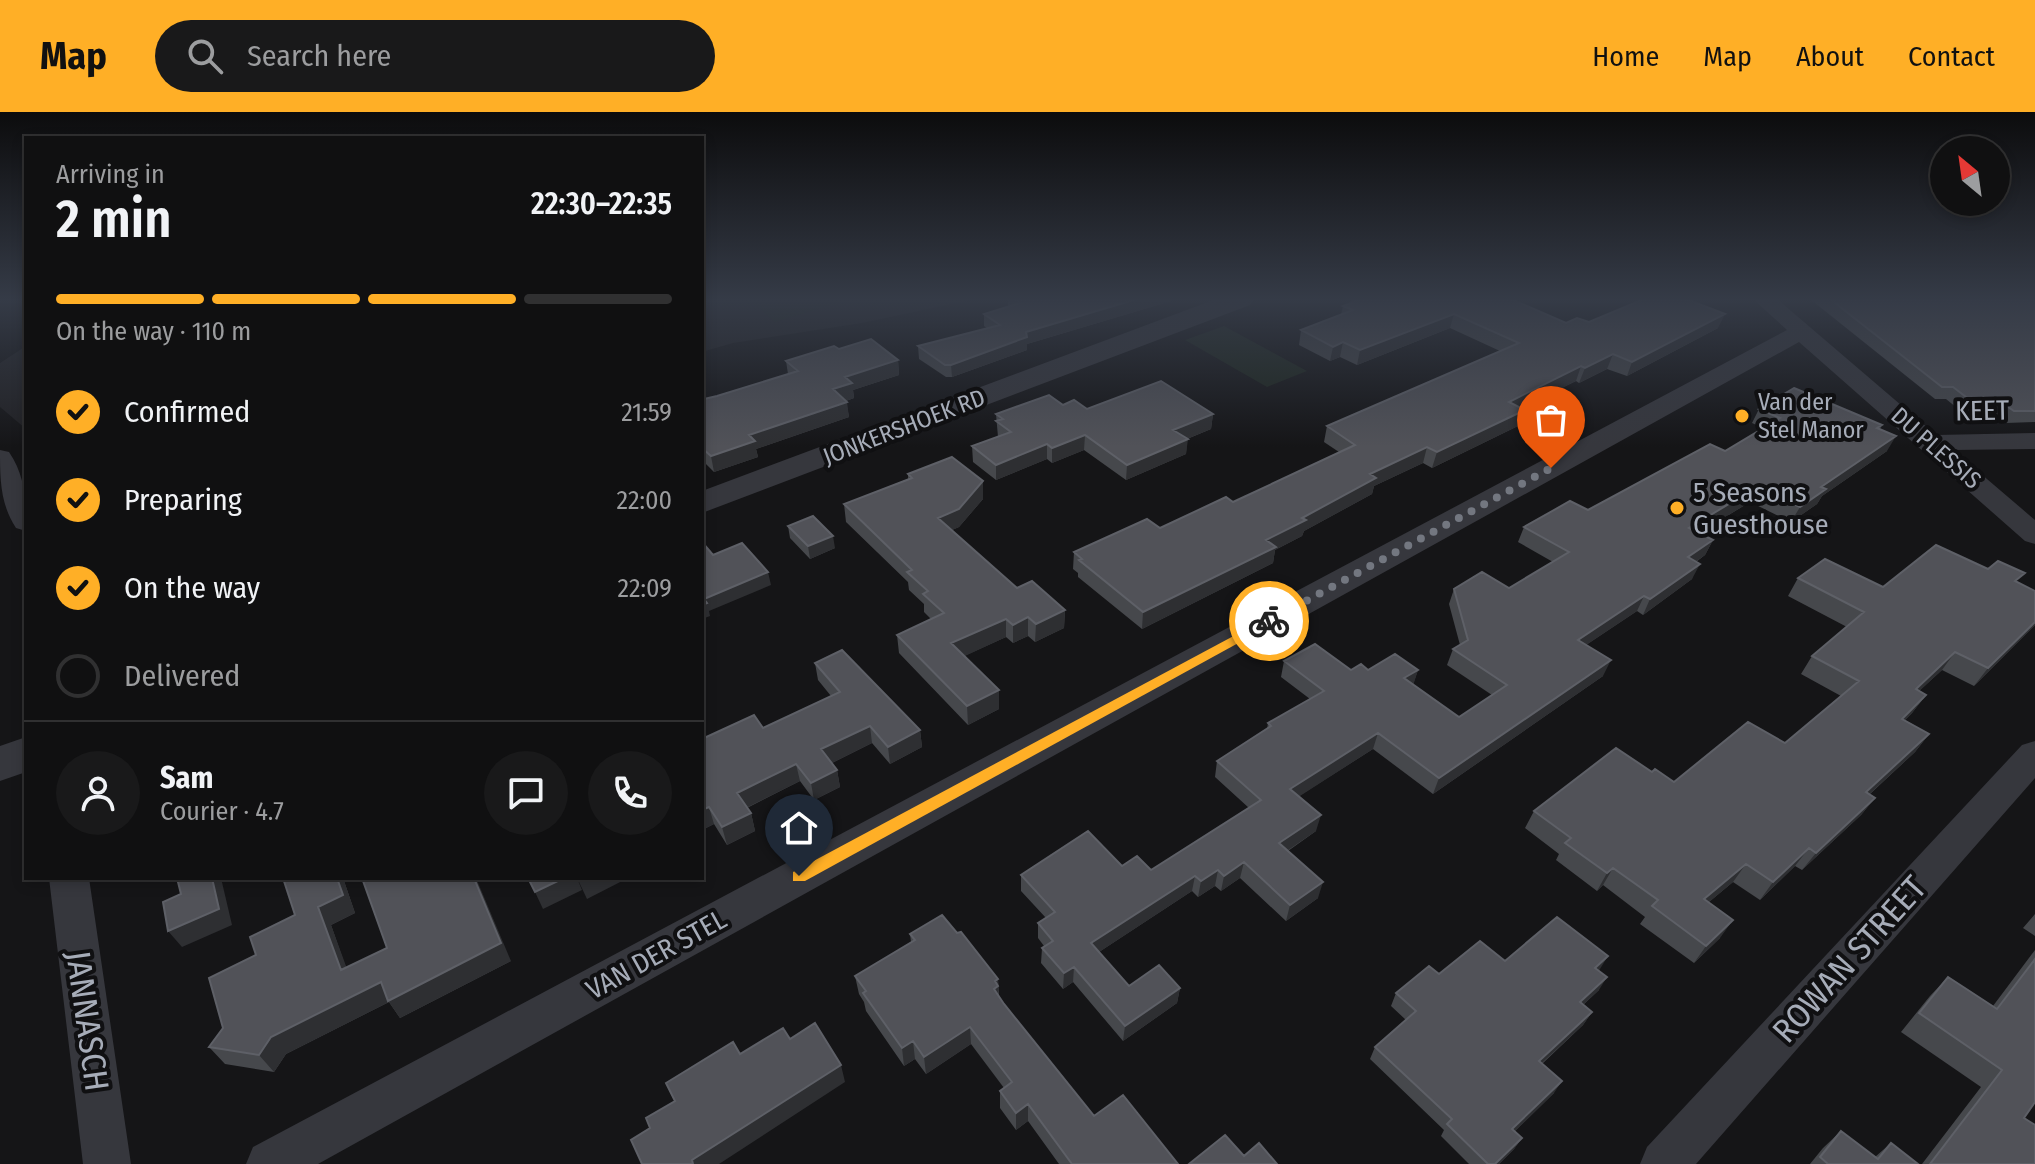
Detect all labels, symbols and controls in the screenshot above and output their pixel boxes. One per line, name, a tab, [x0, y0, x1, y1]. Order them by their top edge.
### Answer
search box	[155, 20, 715, 92]
text: Map	[40, 33, 107, 79]
icon: search	[183, 34, 227, 78]
text: Search here	[247, 38, 391, 74]
text: Home	[1592, 40, 1659, 73]
text: Map	[1703, 40, 1752, 73]
text: About	[1796, 40, 1864, 73]
text: Contact	[1908, 40, 1995, 73]
north arrow	[1930, 136, 2010, 216]
map controls	[1930, 136, 2010, 216]
text: Arriving in	[56, 159, 165, 190]
text: 22:30–22:35	[531, 186, 672, 222]
text: 2 min	[56, 188, 172, 251]
text: On the way · 110 m	[56, 316, 251, 347]
street label: JONKERSHOEK RD	[819, 383, 989, 471]
pin	[1517, 386, 1585, 468]
place label: Van der Stel Manor	[1758, 388, 1864, 444]
icon: check	[56, 390, 100, 434]
text: Confirmed	[124, 394, 250, 430]
street label: KEET	[1955, 394, 2009, 427]
text: 21:59	[621, 397, 672, 428]
icon: bag	[1529, 398, 1573, 442]
street label: DU PLESSIS	[1885, 401, 1987, 495]
marker: Van der Stel Manor	[1733, 407, 1751, 425]
place label: 5 Seasons Guesthouse	[1693, 476, 1829, 541]
icon: check	[56, 478, 100, 522]
text: Preparing	[124, 482, 242, 518]
text: 22:00	[616, 485, 672, 516]
marker: 5 Seasons Guesthouse	[1668, 499, 1686, 517]
icon: check	[56, 566, 100, 610]
text: On the way	[124, 570, 260, 606]
text: 22:09	[618, 573, 672, 604]
courier	[1229, 581, 1309, 661]
icon: bike	[1247, 599, 1291, 643]
text: Delivered	[124, 658, 240, 694]
button: person	[56, 751, 140, 835]
button: chat	[484, 751, 568, 835]
button: phone	[588, 751, 672, 835]
text: Sam	[160, 760, 213, 796]
pin	[765, 794, 833, 876]
text: Courier · 4.7	[160, 796, 284, 827]
icon: home	[777, 806, 821, 850]
street label: ROWAN STREET	[1764, 868, 1935, 1051]
street label: VAN DER STEL	[580, 902, 733, 1006]
street label: JANNASCH	[57, 948, 118, 1094]

